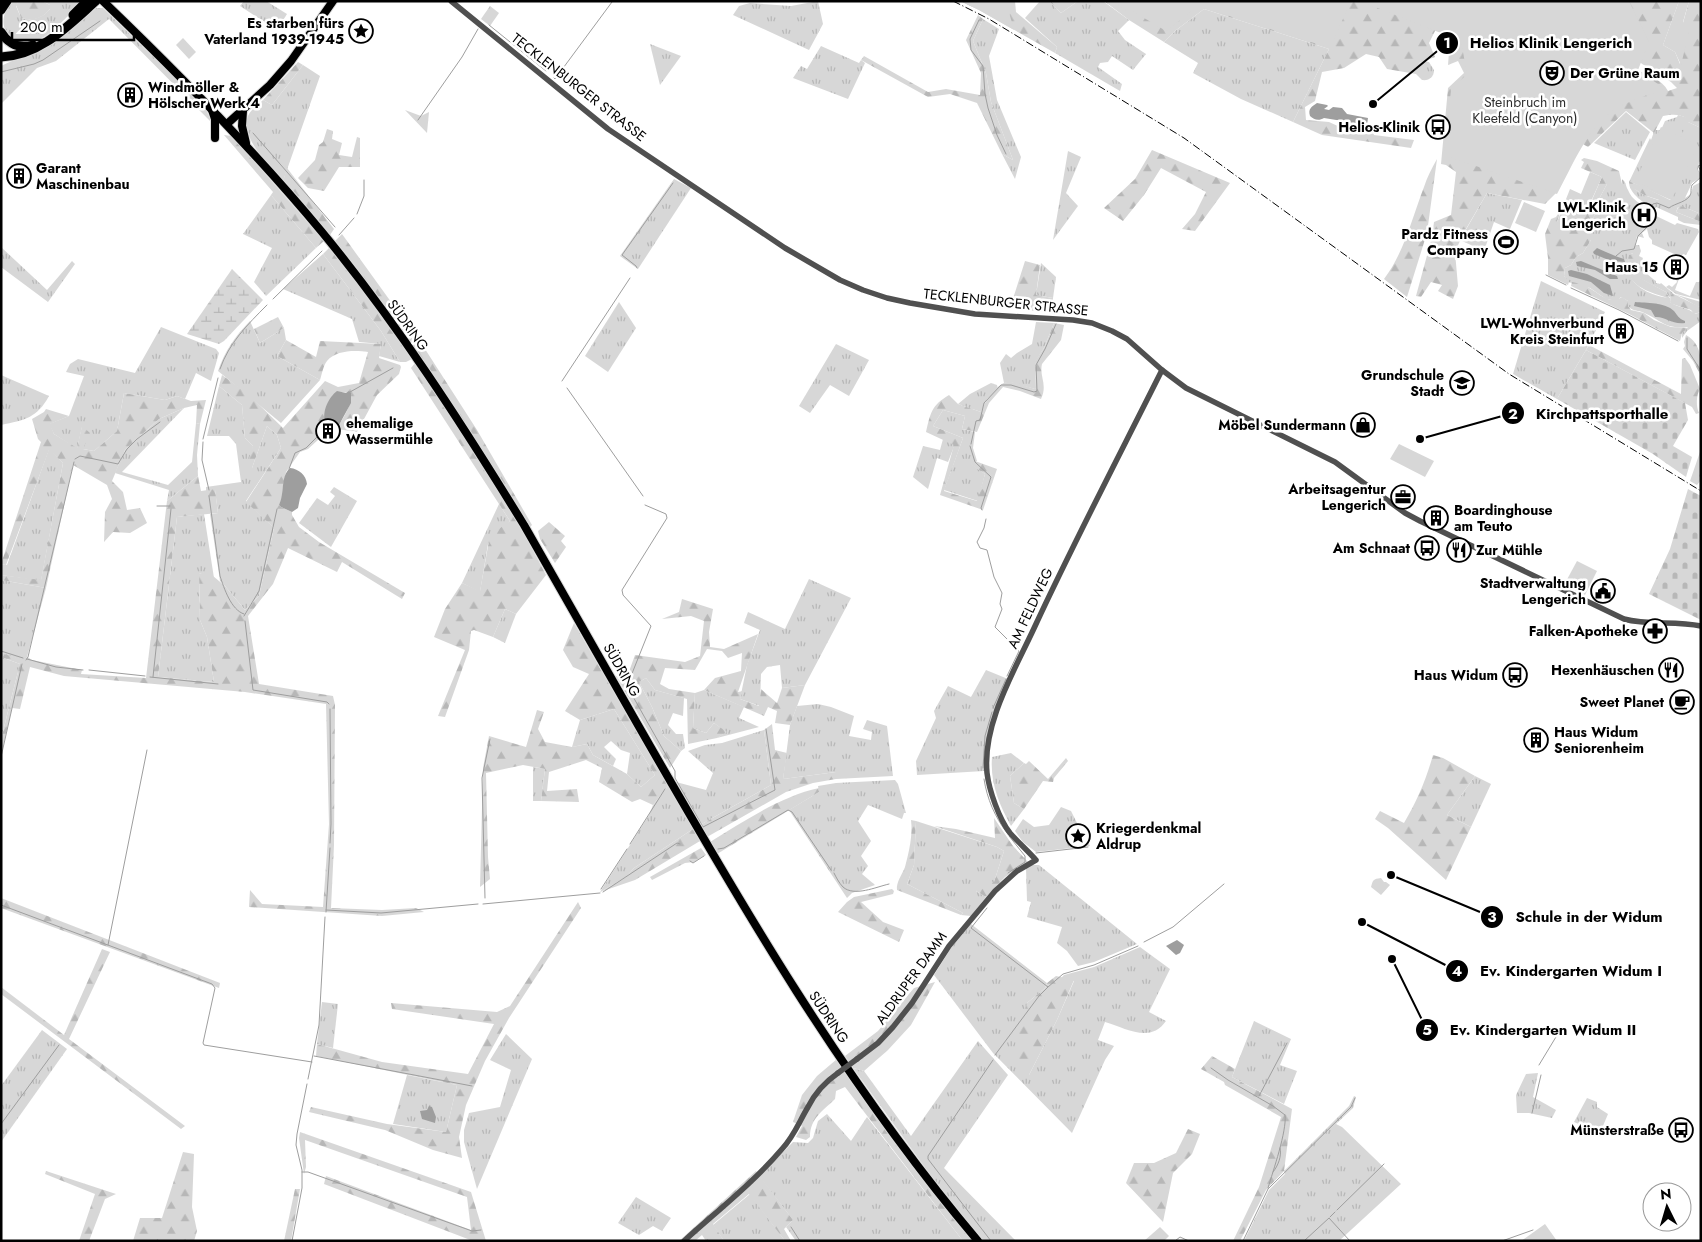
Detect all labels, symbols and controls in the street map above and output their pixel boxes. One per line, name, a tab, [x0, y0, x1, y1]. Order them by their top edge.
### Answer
scale bar	[12, 10, 135, 42]
place label: Es starben fürs Vaterland 1939-1945	[203, 13, 345, 49]
text: 200 m	[20, 16, 63, 38]
place icon: Es starben fürs Vaterland 1939-1945	[348, 18, 374, 44]
street label: TECKLENBURGER STRASSE	[507, 28, 651, 146]
callout: Helios Klinik Lengerich	[1435, 28, 1642, 58]
text: 1	[1443, 32, 1451, 54]
text: Helios Klinik Lengerich	[1470, 32, 1632, 54]
theatre icon: Der Grüne Raum	[1539, 60, 1565, 86]
place label: Der Grüne Raum	[1570, 63, 1680, 83]
place label: Windmöller & Hölscher Werk 4	[148, 77, 260, 113]
building icon: Windmöller & Hölscher Werk 4	[117, 82, 143, 108]
park label: Steinbruch im Kleefeld (Canyon)	[1472, 92, 1578, 128]
bus stop icon: Helios-Klinik	[1425, 114, 1451, 140]
place label: Helios-Klinik	[1338, 117, 1420, 137]
place label: Garant Maschinenbau	[36, 158, 130, 194]
building icon: Garant Maschinenbau	[6, 163, 32, 189]
place label: LWL-Klinik Lengerich	[1557, 197, 1626, 233]
hospital icon: LWL-Klinik Lengerich	[1631, 202, 1657, 228]
place label: Pardz Fitness Company	[1401, 224, 1489, 260]
sports icon: Pardz Fitness Company	[1493, 229, 1519, 255]
building icon: Haus 15	[1663, 254, 1689, 280]
place label: Haus 15	[1605, 257, 1658, 277]
street label: TECKLENBURGER STRASSE	[922, 283, 1090, 321]
street label: SÜDRING	[383, 295, 433, 355]
place label: LWL-Wohnverbund Kreis Steinfurt	[1480, 313, 1605, 349]
building icon: LWL-Wohnverbund Kreis Steinfurt	[1608, 318, 1634, 344]
place label: Grundschule Stadt	[1361, 365, 1445, 401]
school or university icon: Grundschule Stadt	[1449, 370, 1475, 396]
callout: Kirchpattsporthalle	[1501, 398, 1678, 428]
text: 2	[1508, 403, 1518, 425]
text: Kirchpattsporthalle	[1536, 403, 1669, 425]
shop icon: Möbel Sundermann	[1350, 412, 1376, 438]
place label: ehemalige Wassermühle	[346, 413, 433, 449]
place label: Möbel Sundermann	[1218, 415, 1346, 435]
building icon: ehemalige Wassermühle	[315, 418, 341, 444]
place label: Arbeitsagentur Lengerich	[1287, 479, 1386, 515]
office icon: Arbeitsagentur Lengerich	[1390, 484, 1416, 510]
place label: Boardinghouse am Teuto	[1454, 500, 1553, 536]
building icon: Boardinghouse am Teuto	[1423, 505, 1449, 531]
bus stop icon: Am Schnaat	[1414, 535, 1440, 561]
restaurant icon: Zur Mühle	[1446, 537, 1472, 563]
place label: Am Schnaat	[1332, 538, 1411, 558]
place label: Zur Mühle	[1476, 540, 1543, 560]
street label: AM FELDWEG	[1002, 564, 1058, 652]
place label: Stadtverwaltung Lengerich	[1480, 573, 1586, 609]
public building icon: Stadtverwaltung Lengerich	[1590, 578, 1616, 604]
pharmacy icon: Falken-Apotheke	[1642, 618, 1668, 644]
place label: Falken-Apotheke	[1529, 621, 1638, 641]
street label: SÜDRING	[599, 639, 645, 701]
restaurant icon: Hexenhäuschen	[1658, 657, 1684, 683]
place label: Hexenhäuschen	[1551, 660, 1654, 680]
bus stop icon: Haus Widum	[1502, 662, 1528, 688]
place label: Haus Widum	[1414, 665, 1498, 685]
cafe icon: Sweet Planet	[1669, 689, 1695, 715]
place label: Sweet Planet	[1580, 692, 1665, 712]
place label: Haus Widum Seniorenheim	[1554, 722, 1644, 758]
building icon: Haus Widum Seniorenheim	[1523, 727, 1549, 753]
place label: Kriegerdenkmal Aldrup	[1095, 818, 1201, 854]
place icon: Kriegerdenkmal Aldrup	[1065, 823, 1091, 849]
callout: Schule in der Widum	[1480, 902, 1672, 932]
text: 3	[1487, 906, 1497, 928]
text: Schule in der Widum	[1515, 906, 1663, 928]
street label: ALDRUPER DAMM	[871, 928, 951, 1028]
callout: Ev. Kindergarten Widum I	[1445, 956, 1672, 986]
text: 4	[1452, 960, 1462, 982]
text: Ev. Kindergarten Widum I	[1480, 960, 1662, 982]
street label: SÜDRING	[804, 987, 854, 1047]
callout: Ev. Kindergarten Widum II	[1415, 1015, 1647, 1045]
text: 5	[1422, 1019, 1432, 1041]
text: Ev. Kindergarten Widum II	[1450, 1019, 1636, 1041]
bus stop icon: Münsterstraße	[1668, 1117, 1694, 1143]
place label: Münsterstraße	[1570, 1120, 1664, 1140]
north arrow	[1642, 1182, 1692, 1232]
text: N	[1659, 1184, 1672, 1204]

